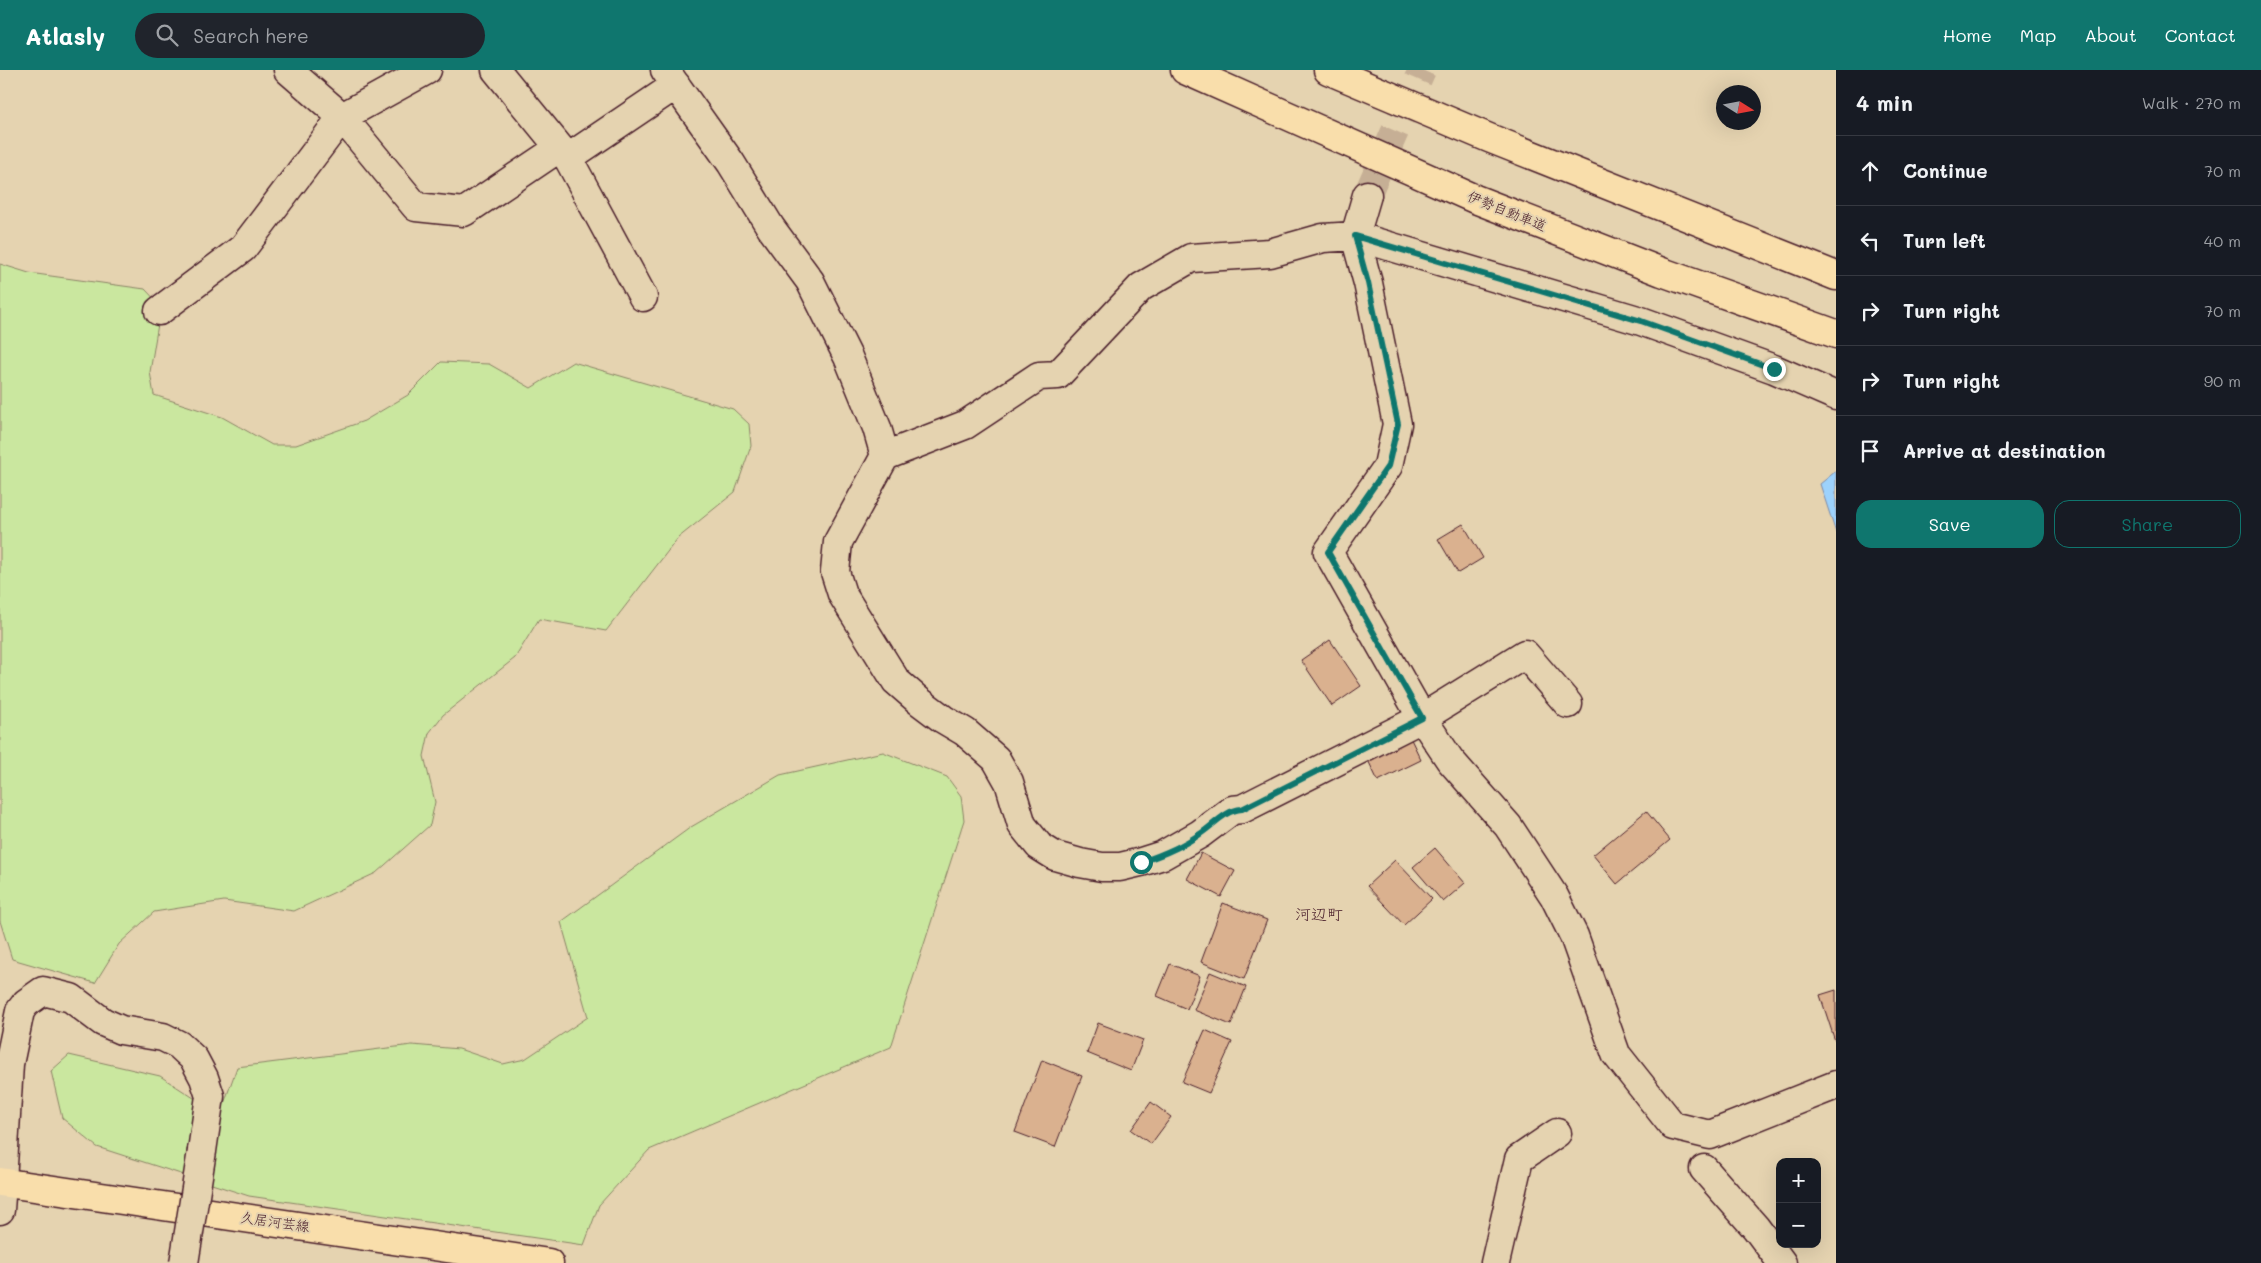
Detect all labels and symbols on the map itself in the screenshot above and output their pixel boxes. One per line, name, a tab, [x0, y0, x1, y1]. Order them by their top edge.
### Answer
north arrow	[1716, 85, 1761, 130]
street label: 伊勢自動車道	[1465, 186, 1550, 235]
route end	[1763, 358, 1786, 381]
route start	[1130, 851, 1153, 874]
district label: 河辺町	[1295, 903, 1343, 924]
street label: 久居河芸線	[239, 1207, 311, 1236]

